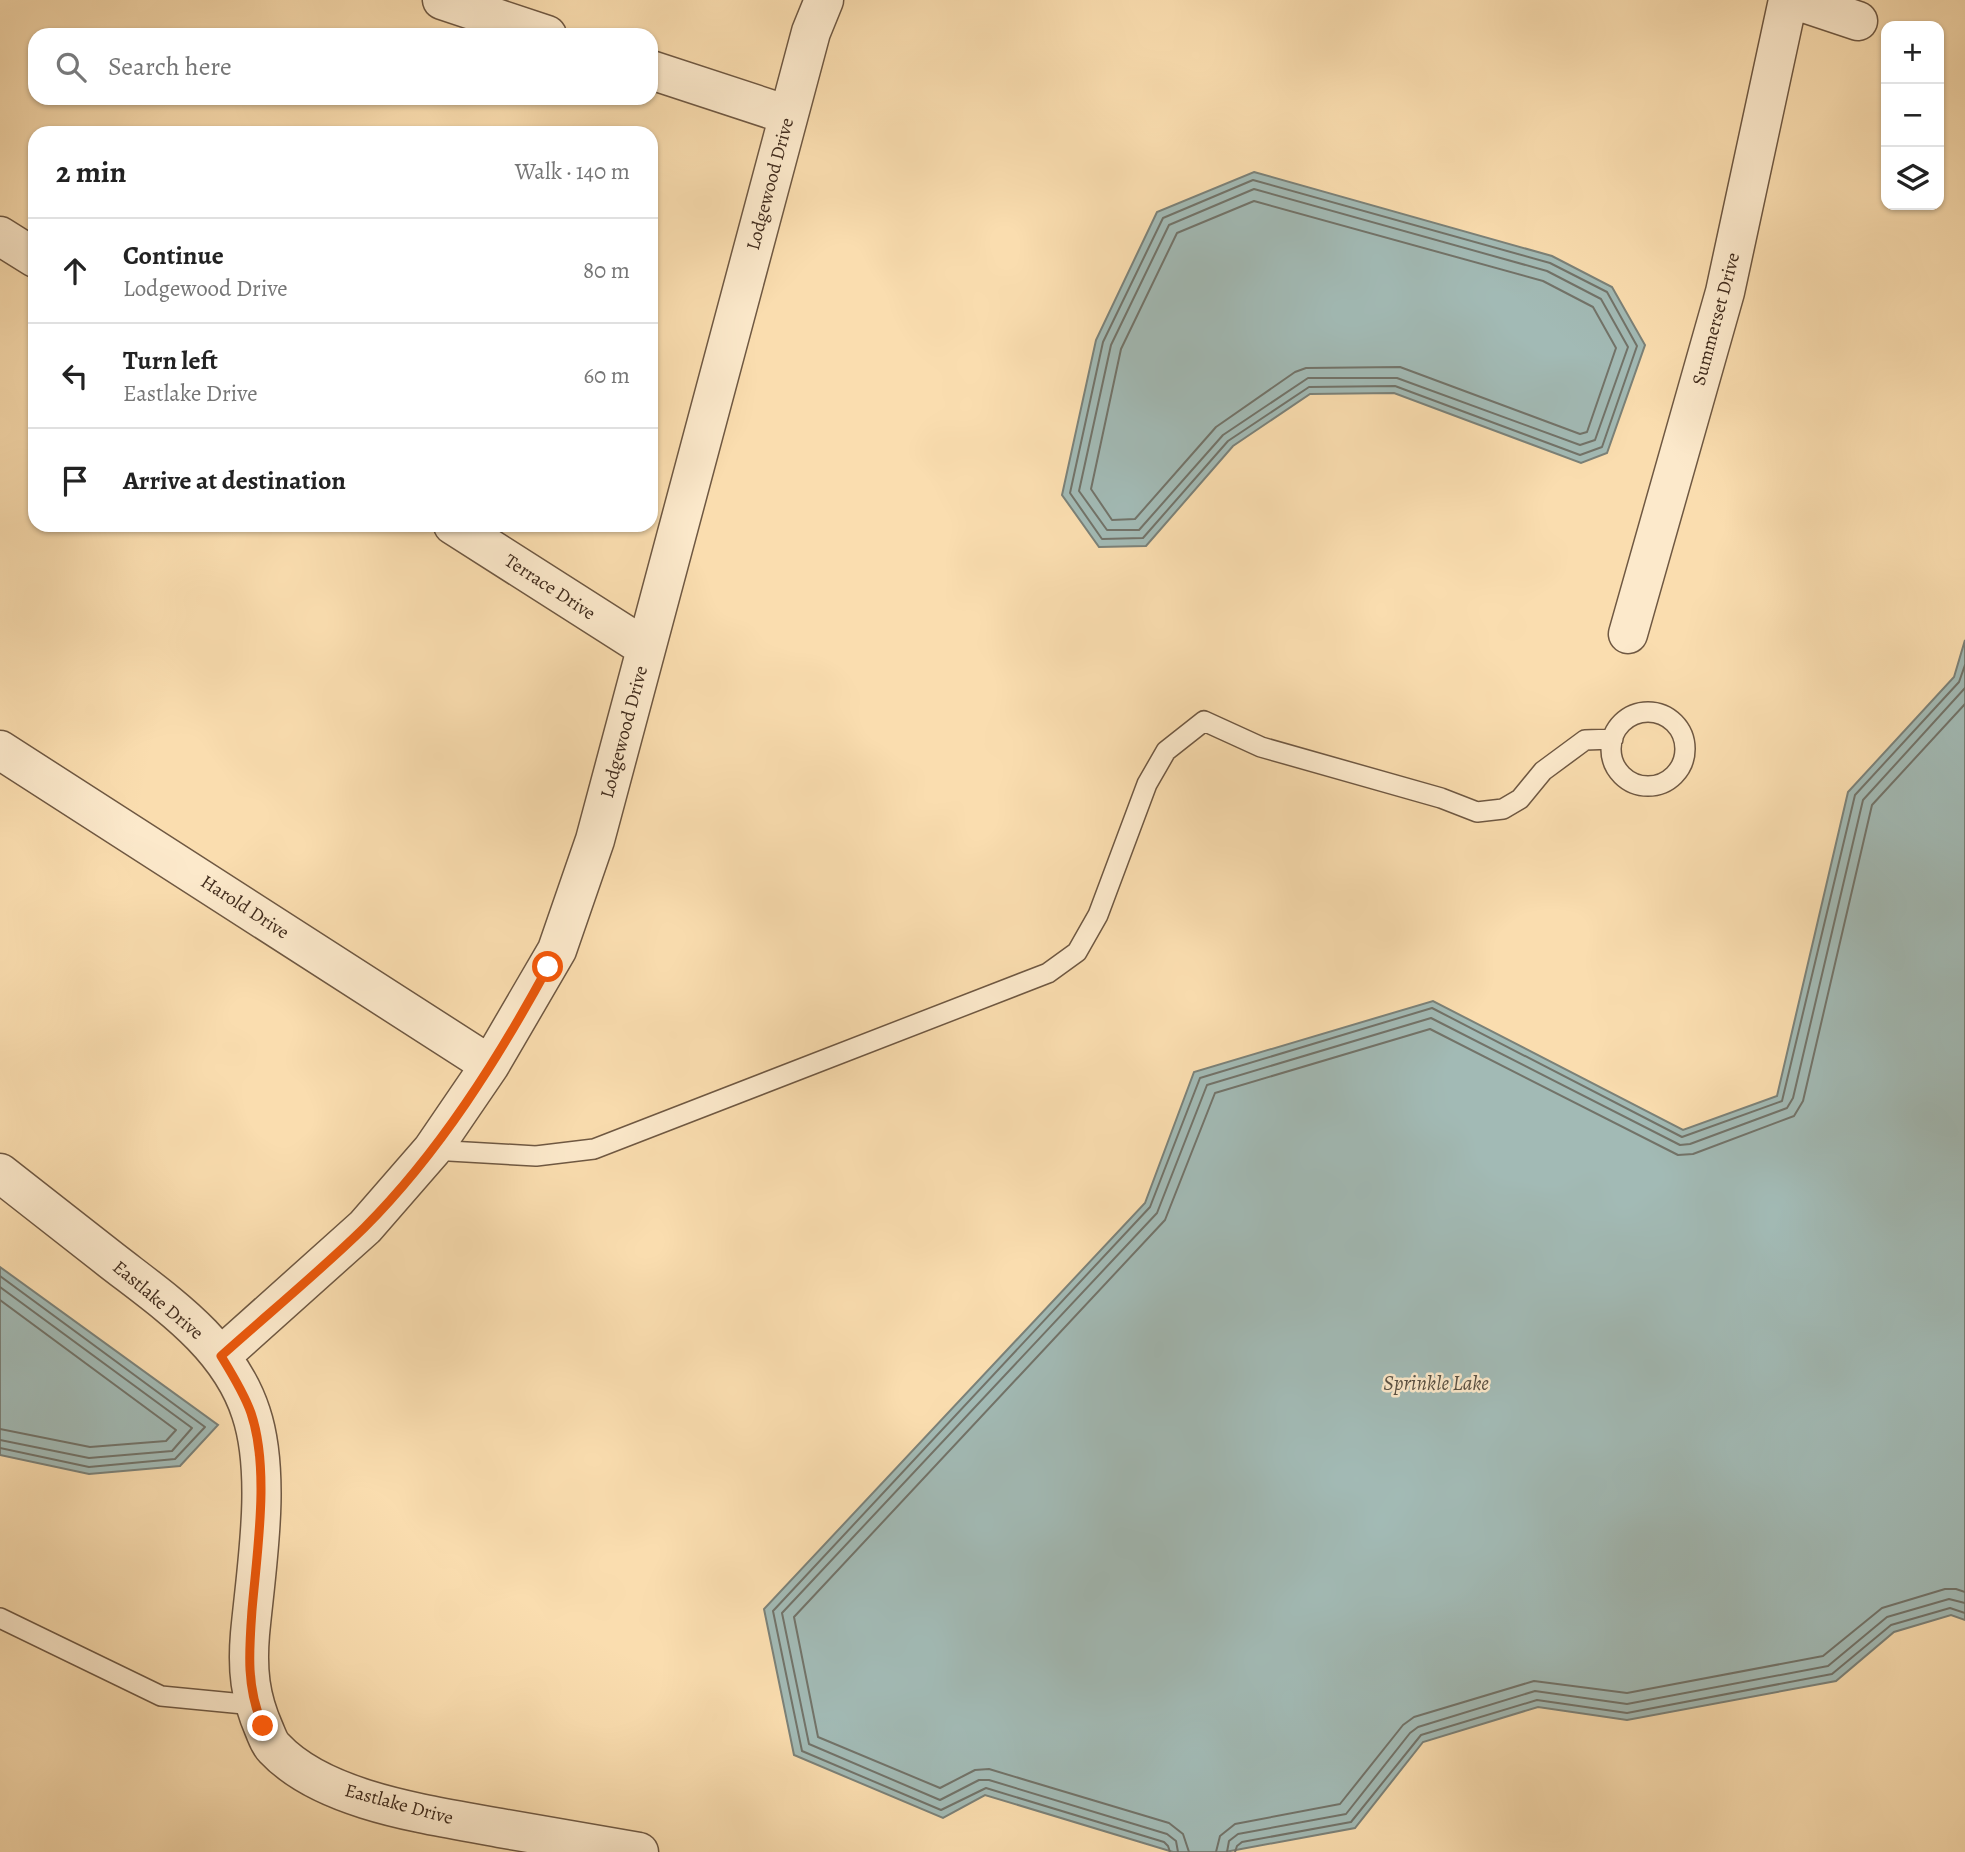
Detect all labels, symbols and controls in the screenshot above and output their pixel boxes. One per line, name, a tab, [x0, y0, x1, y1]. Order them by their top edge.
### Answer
map controls	[1881, 21, 1944, 210]
button: +	[1881, 21, 1944, 84]
search box	[28, 28, 658, 105]
icon: search	[52, 48, 90, 86]
text: Search here	[108, 49, 232, 84]
button: −	[1881, 84, 1944, 147]
street label: Lodgewood Drive	[740, 115, 800, 253]
button: layers	[1881, 147, 1944, 210]
text: 2 min	[56, 152, 126, 192]
text: Walk · 140 m	[515, 156, 630, 187]
text: Continue	[123, 238, 224, 273]
street label: Summerset Drive	[1686, 250, 1746, 388]
icon: ahead	[56, 252, 94, 290]
text: 80 m	[583, 255, 630, 286]
text: Lodgewood Drive	[123, 273, 288, 304]
text: Turn left	[123, 343, 218, 378]
icon: left	[56, 357, 94, 395]
text: 60 m	[583, 360, 630, 391]
text: Eastlake Drive	[123, 378, 257, 409]
icon: arrive	[56, 462, 94, 500]
text: Arrive at destination	[123, 463, 346, 498]
street label: Terrace Drive	[499, 548, 601, 626]
street label: Lodgewood Drive	[594, 663, 654, 801]
street label: Harold Drive	[196, 869, 294, 945]
route start	[532, 951, 563, 982]
street label: Eastlake Drive	[107, 1254, 209, 1346]
water label: Sprinkle Lake	[1383, 1369, 1489, 1397]
route end	[247, 1710, 278, 1741]
street label: Eastlake Drive	[342, 1777, 456, 1831]

